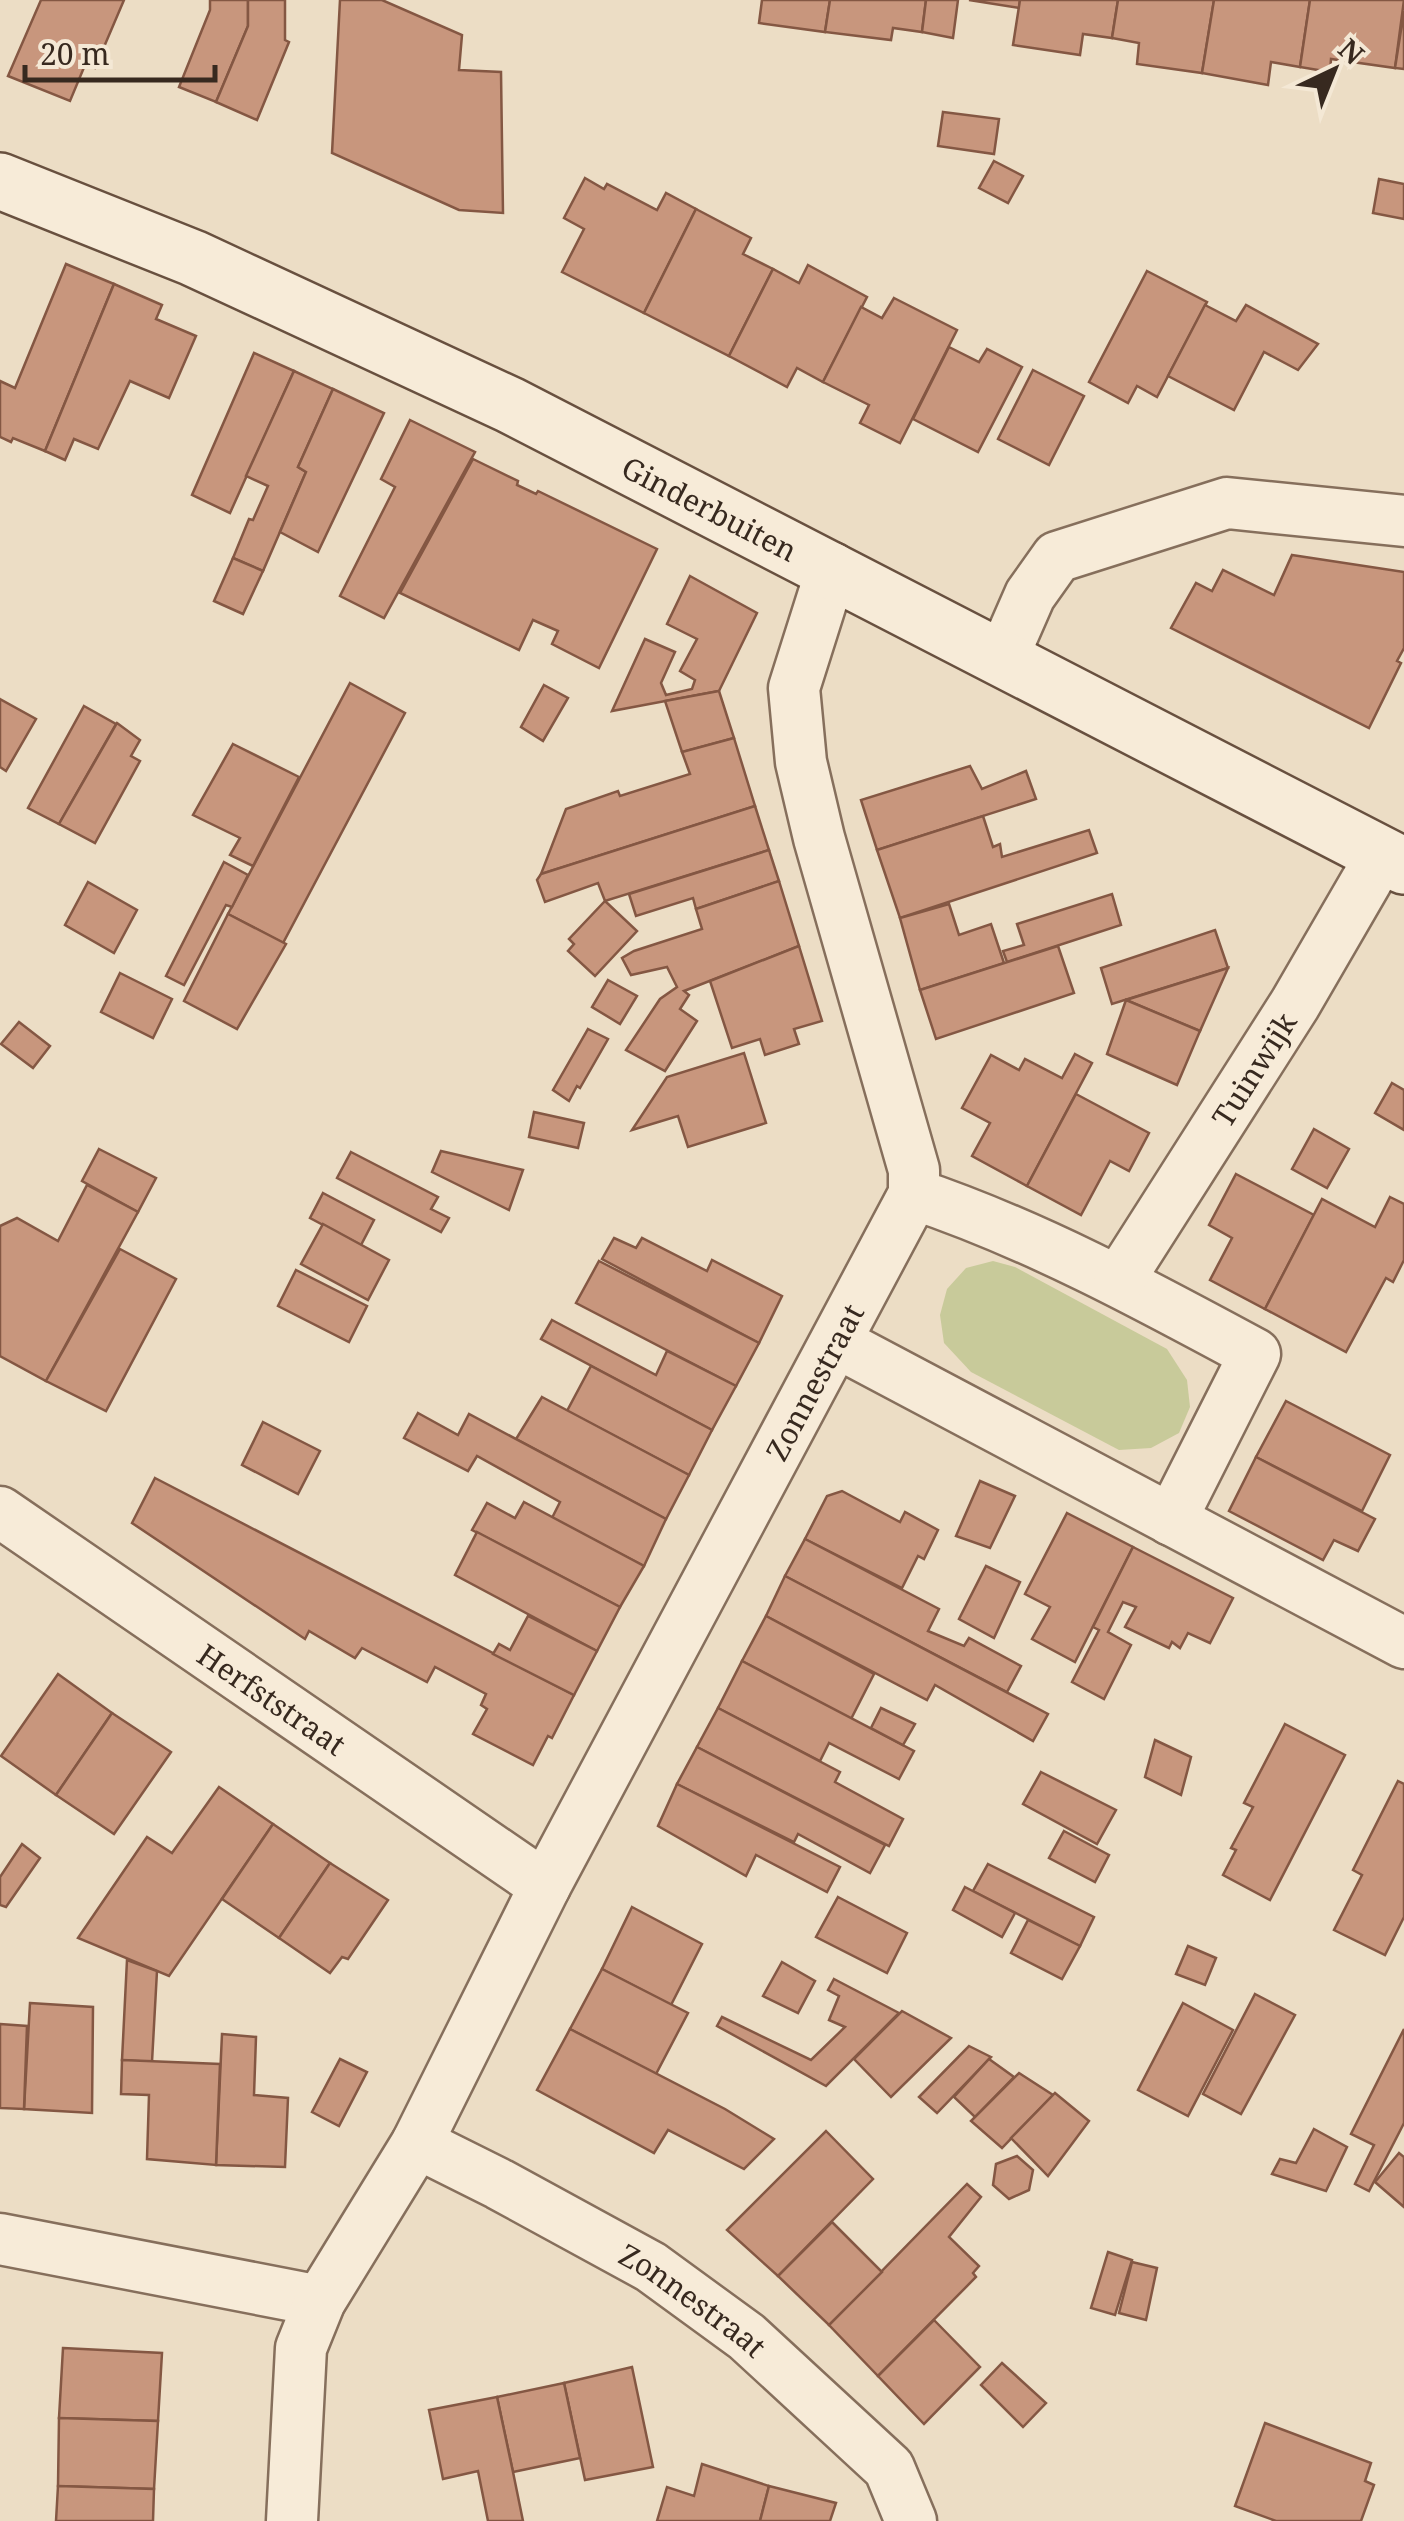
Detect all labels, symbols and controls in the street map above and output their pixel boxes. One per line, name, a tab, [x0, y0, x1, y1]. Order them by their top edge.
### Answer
scale bar	[25, 20, 215, 82]
north arrow	[1284, 20, 1384, 120]
text: N	[1331, 30, 1373, 72]
text: 20 m	[40, 33, 110, 74]
street label: Ginderbuiten	[615, 446, 805, 570]
street label: Tuinwijk	[1202, 1004, 1305, 1134]
street label: Zonnestraat	[755, 1296, 872, 1467]
street label: Herfststraat	[190, 1633, 354, 1764]
street label: Zonnestraat	[612, 2233, 776, 2366]

